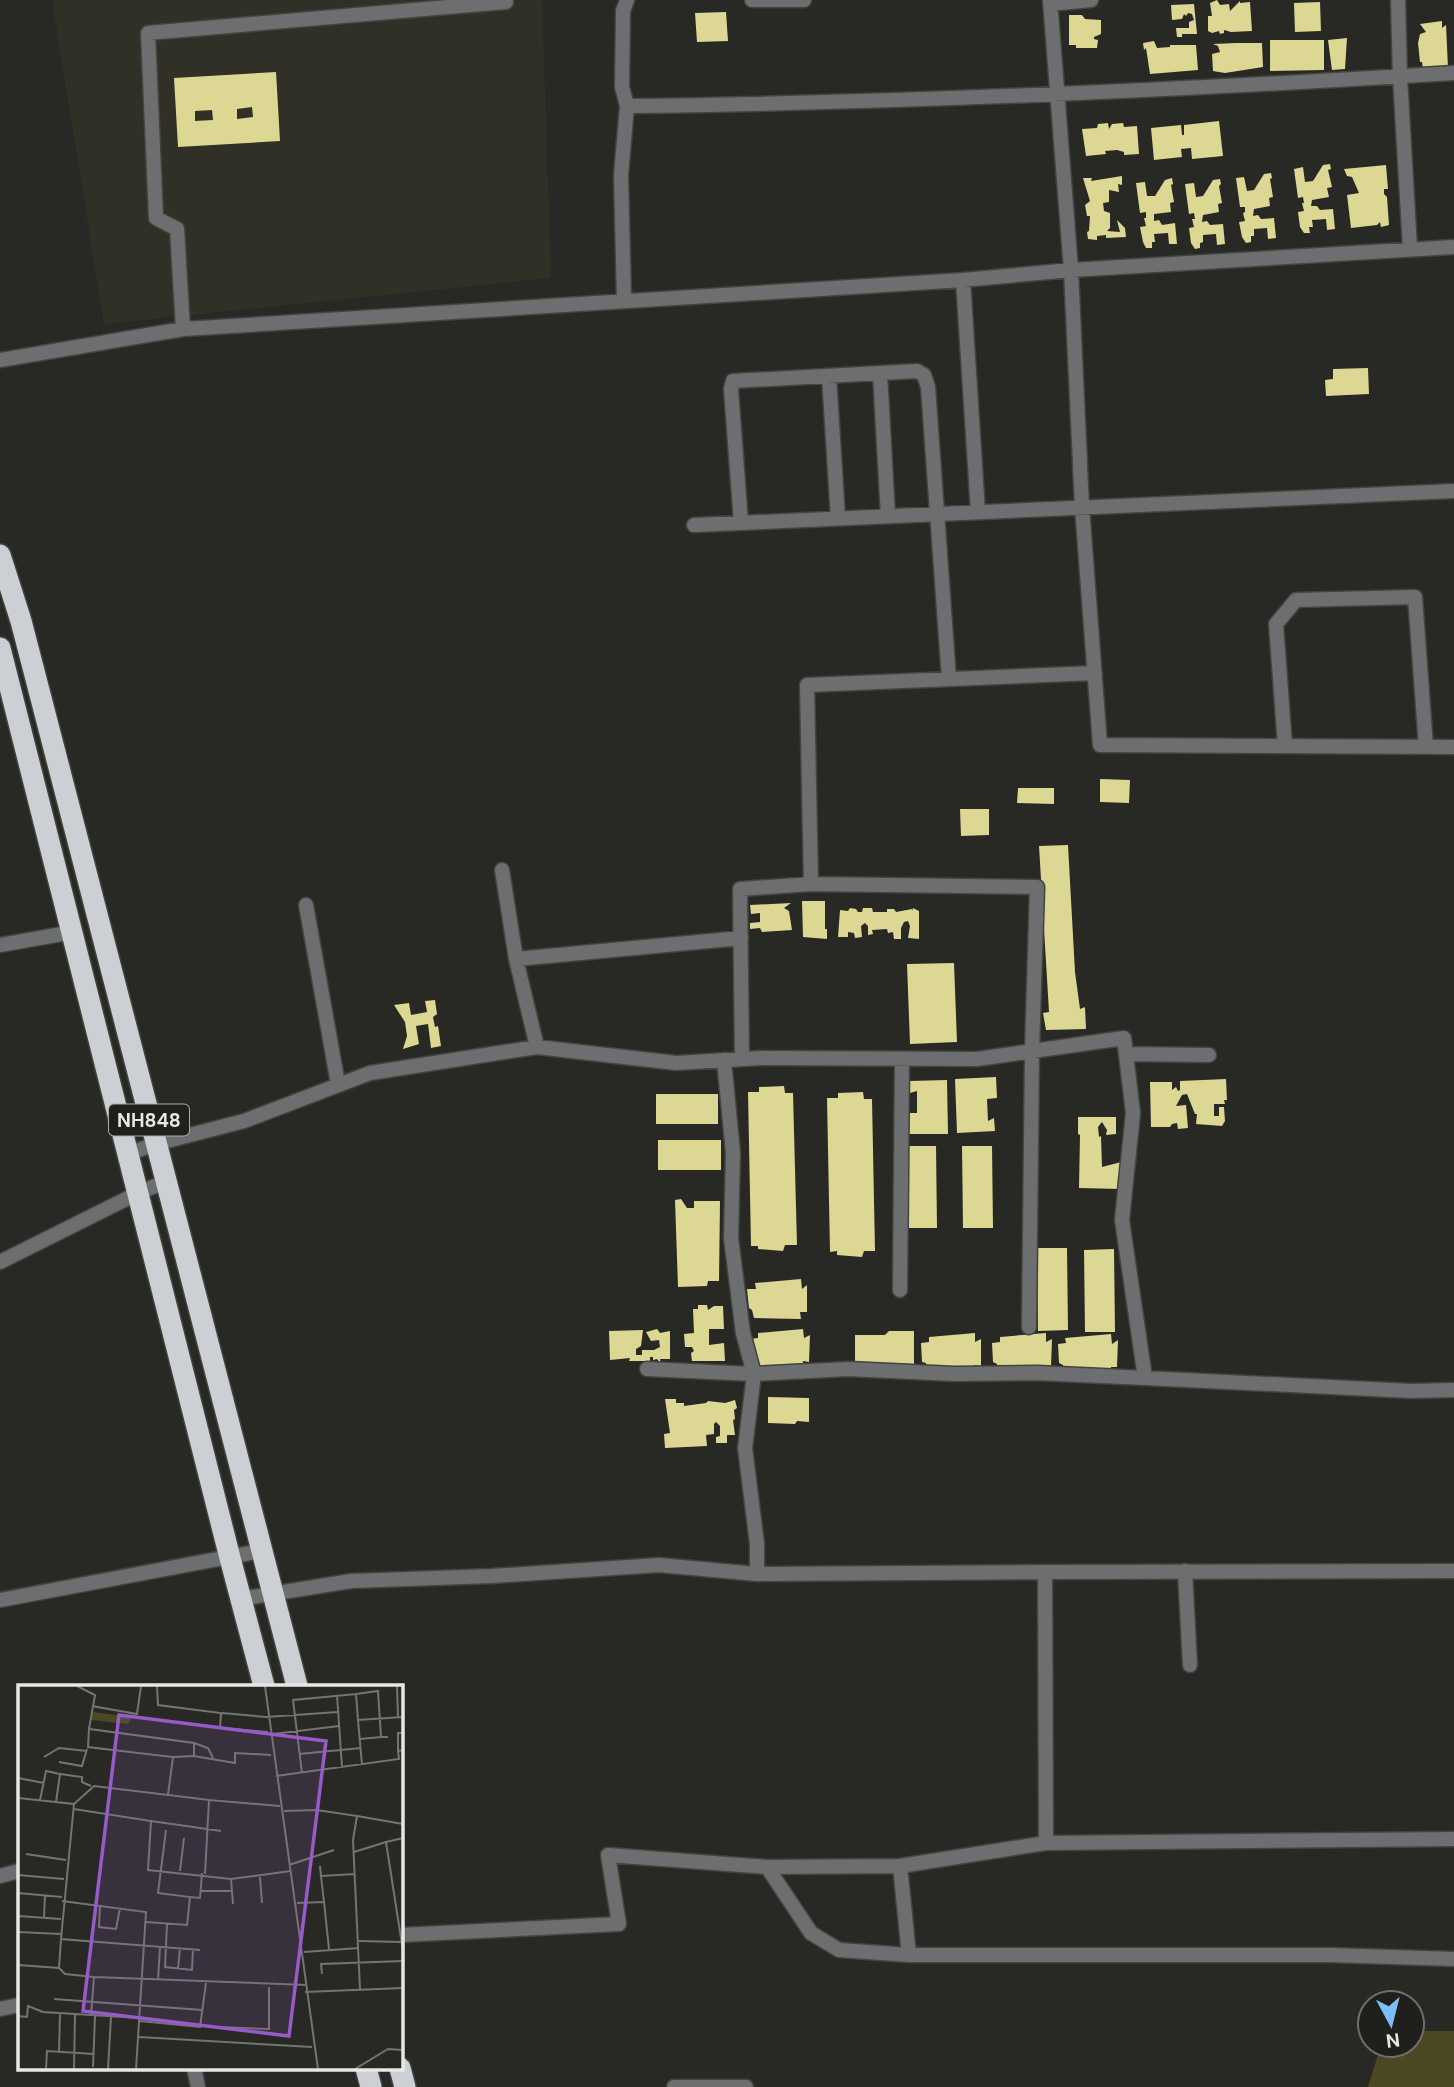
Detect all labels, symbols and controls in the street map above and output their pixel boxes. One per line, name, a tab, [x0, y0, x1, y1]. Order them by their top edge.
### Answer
road number: NH848	[109, 1104, 189, 1136]
inset map	[18, 1685, 402, 2070]
north arrow	[1356, 1989, 1426, 2059]
text: N	[1385, 2027, 1401, 2054]

